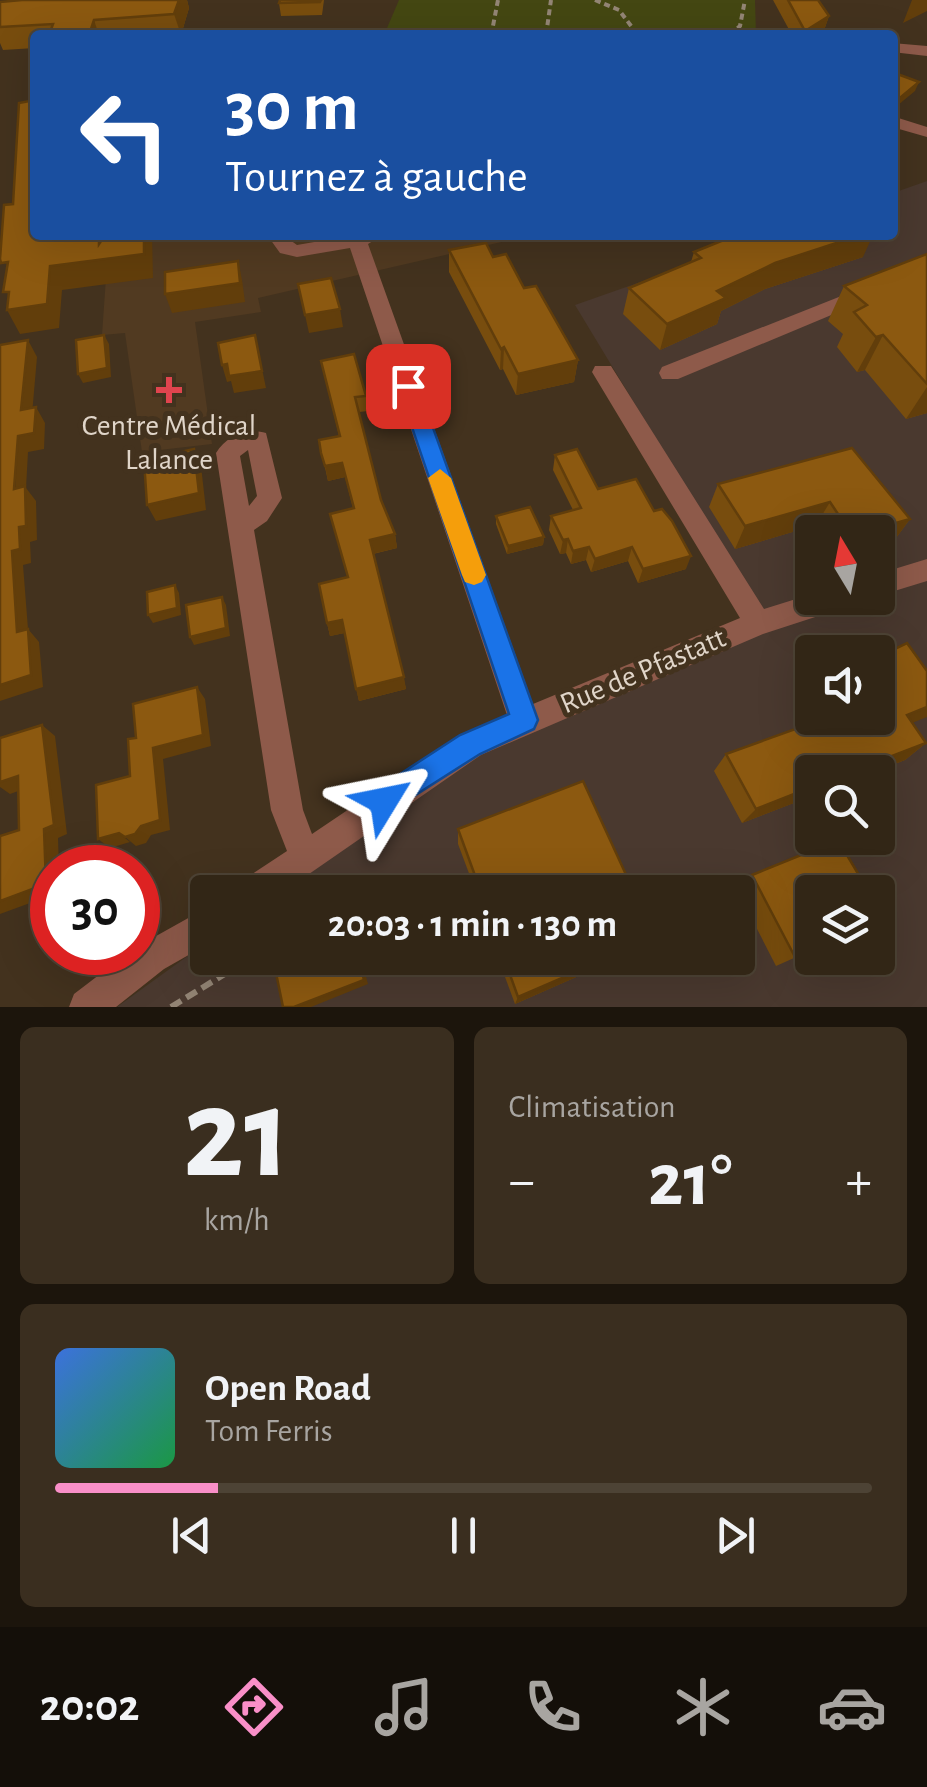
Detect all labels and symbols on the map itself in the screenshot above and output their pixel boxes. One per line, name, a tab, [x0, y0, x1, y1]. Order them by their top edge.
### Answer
pin	[366, 344, 451, 429]
marker: Centre Médical Lalance	[156, 377, 182, 403]
place label: Centre Médical Lalance	[82, 411, 256, 475]
north arrow	[795, 515, 895, 615]
street label: Rue de Pfastatt	[556, 623, 730, 719]
position arrow	[332, 749, 436, 853]
speed limit sign: 30	[30, 845, 160, 975]

